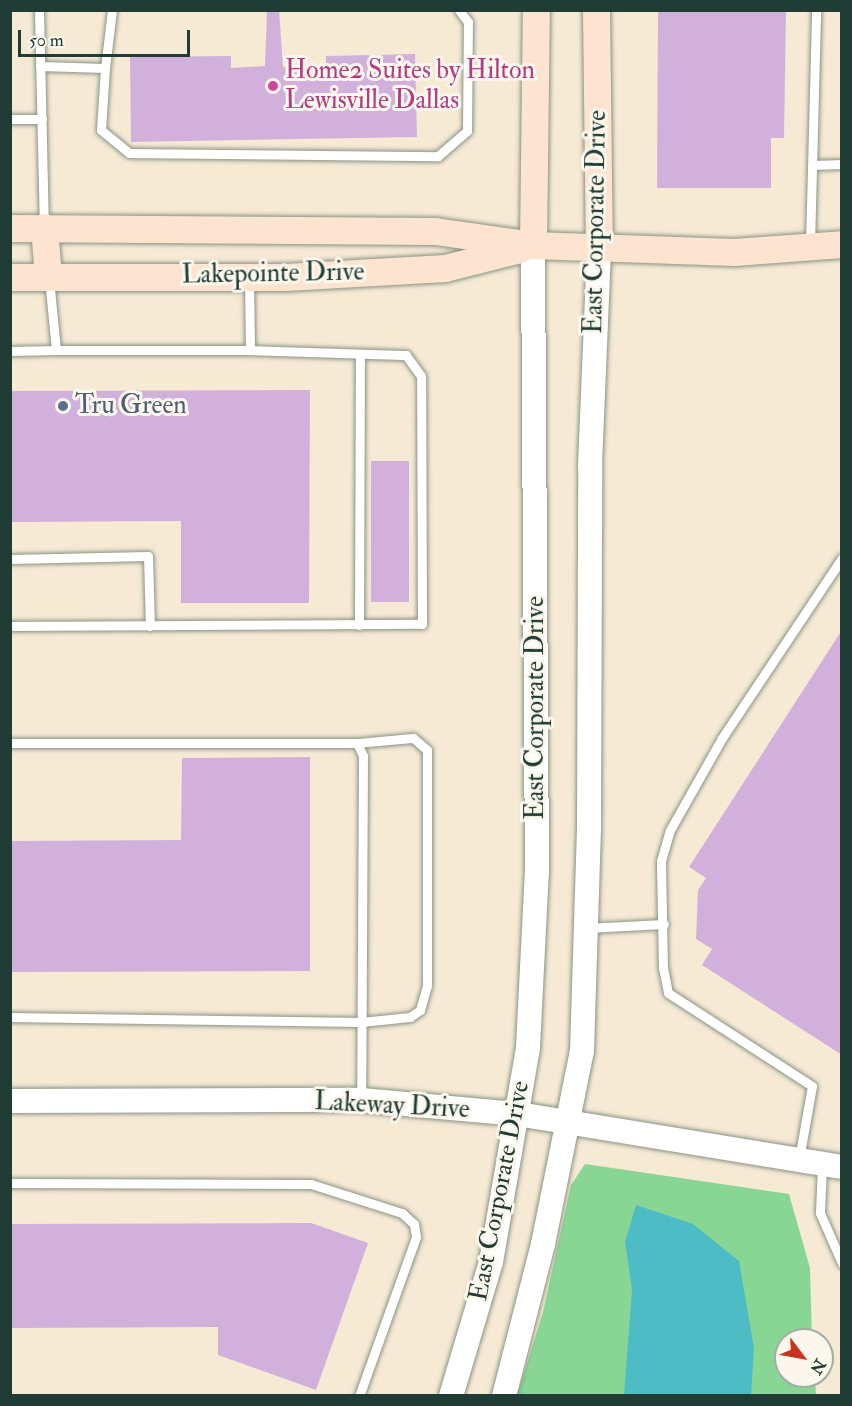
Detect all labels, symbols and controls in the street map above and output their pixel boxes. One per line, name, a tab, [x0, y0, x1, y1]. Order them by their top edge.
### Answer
scale bar	[21, 18, 194, 56]
text: 50 m	[29, 29, 64, 52]
place label: Home2 Suites by Hilton Lewisville Dallas	[285, 55, 535, 116]
marker: Home2 Suites by Hilton Lewisville Dallas	[266, 79, 280, 93]
street label: East Corporate Drive	[578, 110, 614, 334]
street label: Lakepointe Drive	[181, 257, 365, 291]
place label: Tru Green	[75, 390, 187, 422]
marker: Tru Green	[56, 399, 70, 413]
street label: East Corporate Drive	[520, 596, 552, 820]
street label: East Corporate Drive	[463, 1078, 537, 1304]
street label: Lakeway Drive	[314, 1086, 470, 1126]
north arrow	[774, 1328, 834, 1388]
text: N	[805, 1355, 830, 1378]

